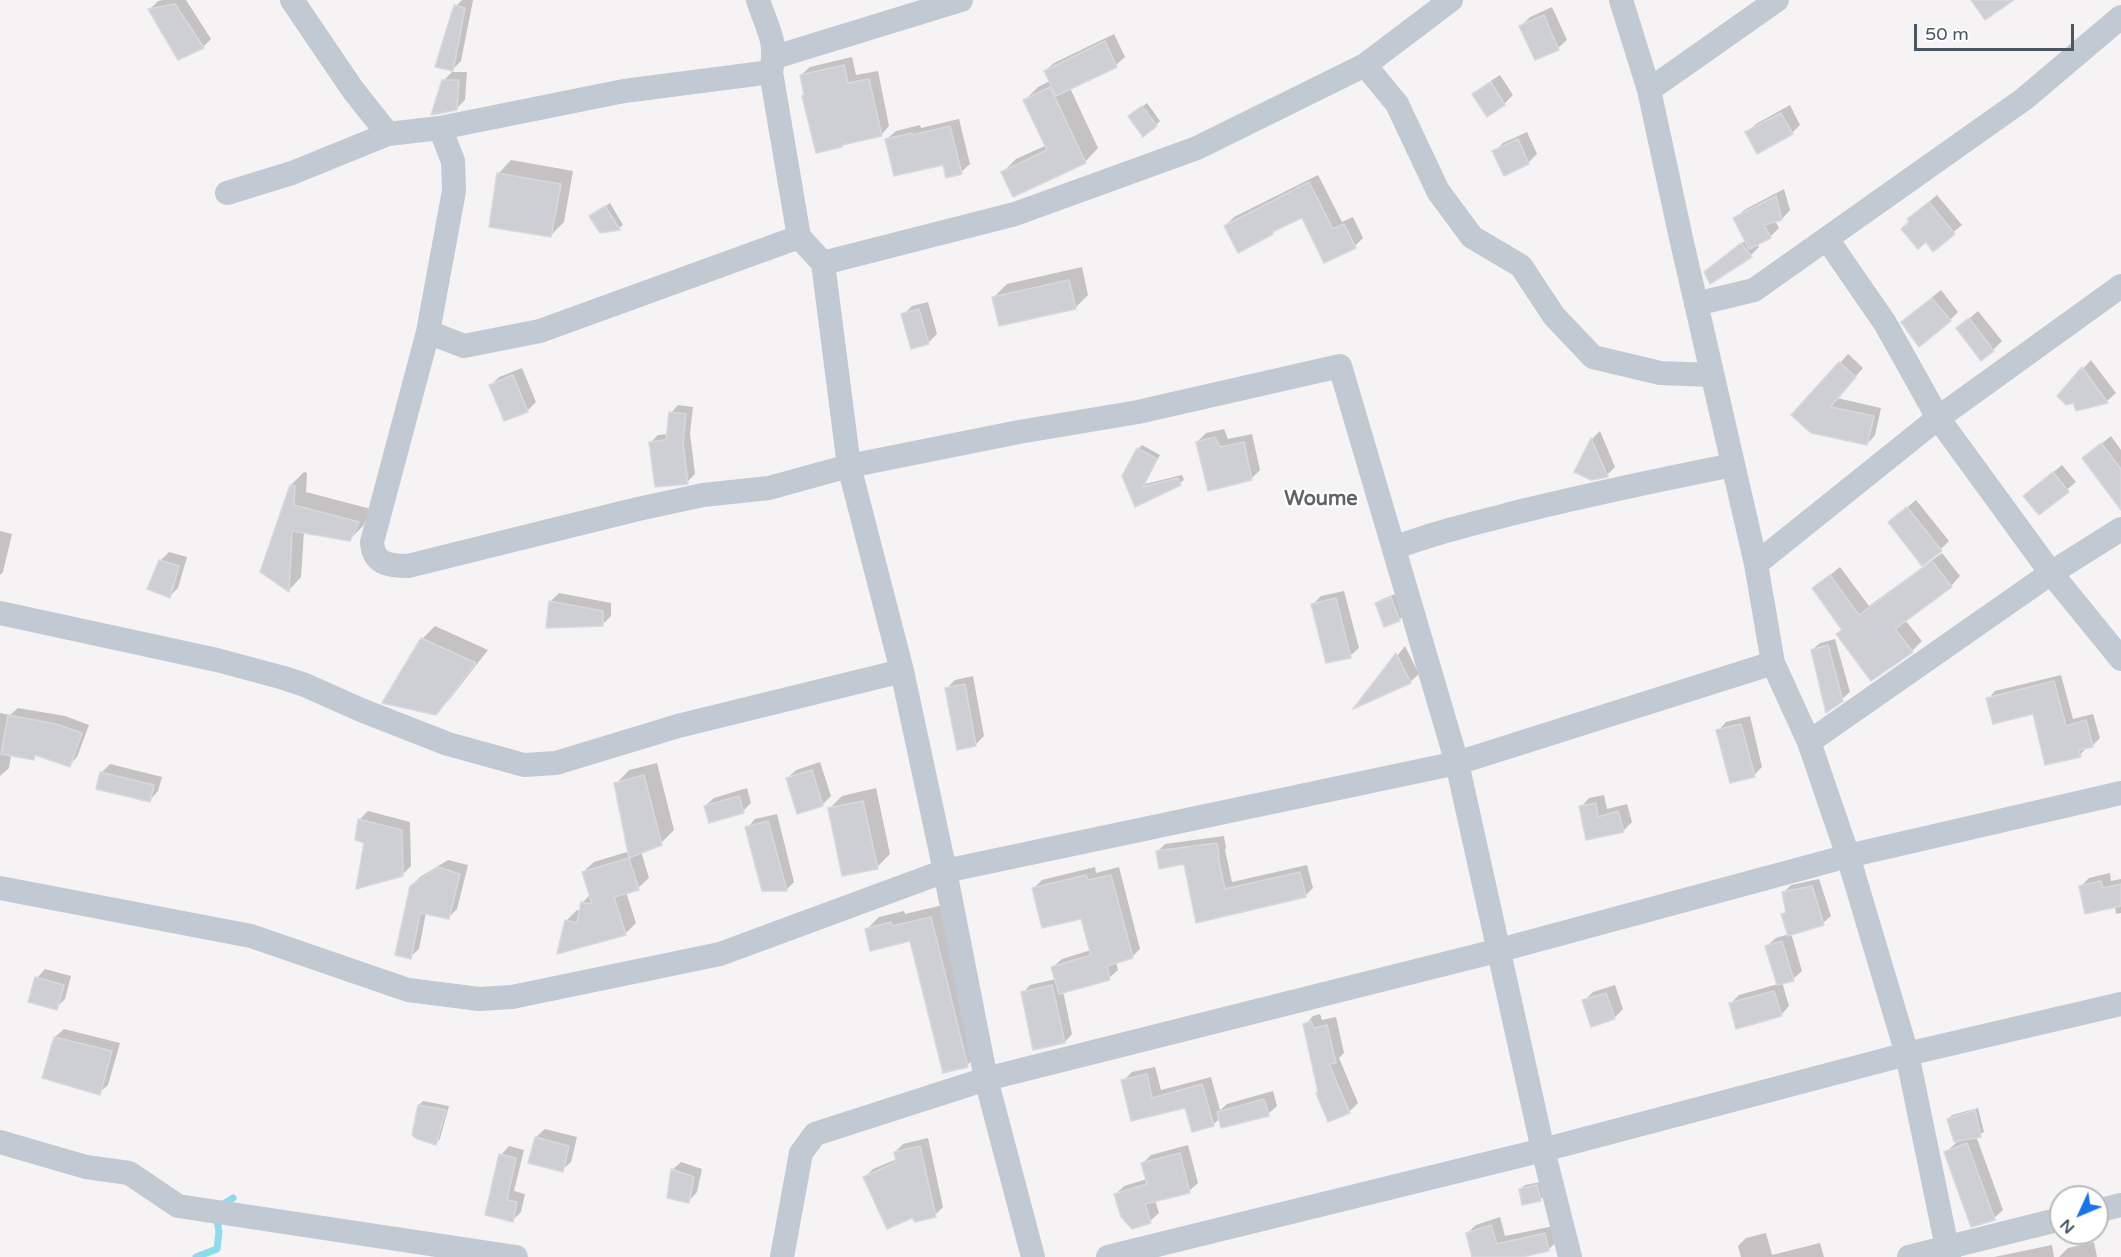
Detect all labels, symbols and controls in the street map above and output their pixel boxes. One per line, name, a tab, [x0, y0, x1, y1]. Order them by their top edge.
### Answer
scale bar	[1917, 12, 2078, 50]
text: 50 m	[1925, 23, 1969, 45]
district label: Woume	[1284, 488, 1358, 512]
north arrow	[2049, 1185, 2109, 1245]
text: N	[2056, 1215, 2079, 1238]

